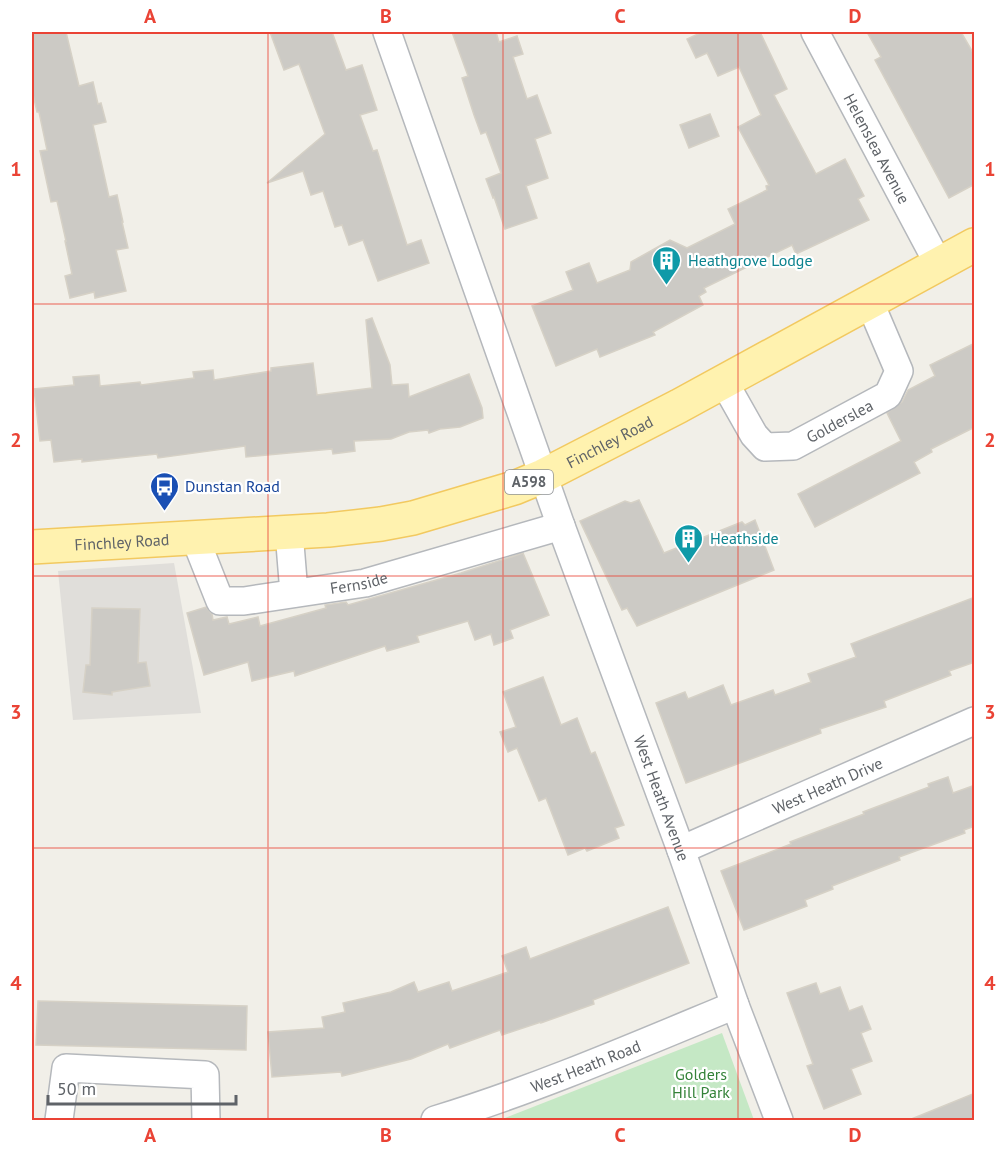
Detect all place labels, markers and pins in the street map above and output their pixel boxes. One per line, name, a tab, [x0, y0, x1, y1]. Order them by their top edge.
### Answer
building icon: Heathgrove Lodge	[651, 244, 683, 286]
place label: Heathgrove Lodge	[688, 250, 813, 270]
bus stop icon: Dunstan Road	[148, 470, 180, 512]
place label: Dunstan Road	[185, 476, 280, 496]
building icon: Heathside	[673, 522, 705, 564]
place label: Heathside	[710, 528, 779, 548]

